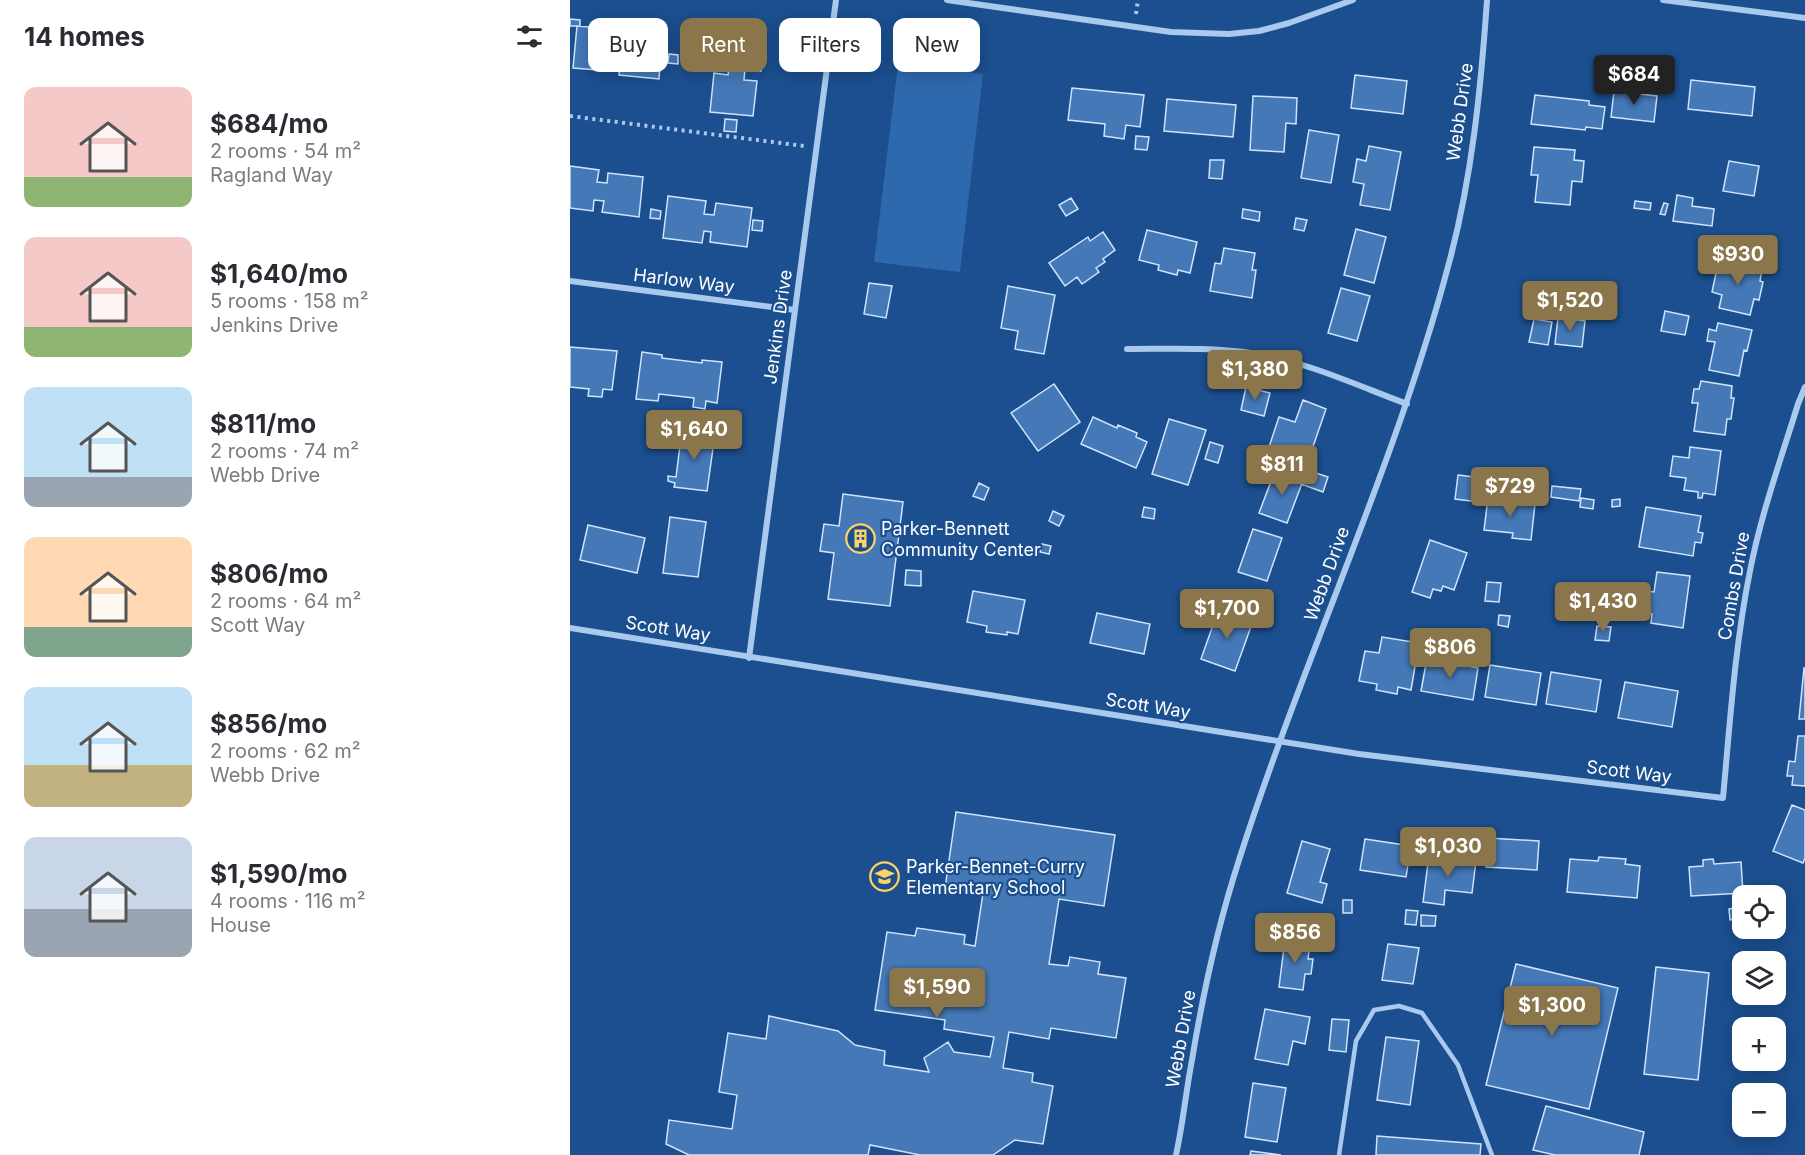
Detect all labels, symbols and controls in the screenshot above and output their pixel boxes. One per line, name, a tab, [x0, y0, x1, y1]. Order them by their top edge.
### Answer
chip: Buy	[588, 18, 668, 72]
chip: Rent	[680, 18, 767, 72]
chip: Filters	[779, 18, 881, 72]
chip: New	[893, 18, 980, 72]
icon: filters	[513, 20, 546, 53]
text: 14 homes	[24, 21, 145, 52]
pin: $684	[1598, 55, 1670, 106]
street label: Webb Drive	[1442, 61, 1477, 162]
text: $684	[1608, 62, 1660, 86]
text: $684/mo	[210, 108, 328, 139]
icon: home	[72, 111, 144, 183]
text: 2 rooms · 54 m²	[210, 139, 361, 163]
text: Ragland Way	[210, 163, 333, 187]
pin: $930	[1702, 235, 1774, 286]
text: $930	[1712, 242, 1764, 266]
text: $1,640/mo	[210, 258, 348, 289]
icon: home	[72, 261, 144, 333]
street label: Harlow Way	[632, 264, 736, 297]
street label: Jenkins Drive	[759, 268, 796, 386]
pin: $1,520	[1521, 281, 1619, 332]
text: $1,520	[1536, 288, 1604, 312]
text: 5 rooms · 158 m²	[210, 289, 369, 313]
text: Jenkins Drive	[210, 313, 338, 337]
pin: $1,380	[1206, 350, 1304, 401]
text: $1,380	[1221, 357, 1289, 381]
text: $811/mo	[210, 408, 316, 439]
pin: $1,640	[645, 410, 743, 461]
icon: home	[72, 411, 144, 483]
text: $1,640	[660, 417, 728, 441]
text: 2 rooms · 74 m²	[210, 439, 359, 463]
pin: $811	[1246, 445, 1318, 496]
text: $811	[1260, 452, 1304, 476]
text: Webb Drive	[210, 463, 320, 487]
pin: $729	[1474, 467, 1546, 518]
text: $729	[1485, 474, 1535, 498]
place label: Parker-Bennett Community Center	[881, 518, 1041, 560]
building icon: Parker-Bennett Community Center	[844, 523, 876, 555]
street label: Webb Drive	[1300, 524, 1353, 624]
street label: Combs Drive	[1714, 530, 1753, 642]
text: $806/mo	[210, 558, 328, 589]
icon: home	[72, 561, 144, 633]
pin: $1,430	[1554, 582, 1652, 633]
text: 2 rooms · 64 m²	[210, 589, 361, 613]
pin: $1,700	[1178, 589, 1276, 640]
text: $1,430	[1569, 589, 1637, 613]
text: $1,700	[1194, 596, 1260, 620]
street label: Scott Way	[624, 611, 712, 646]
text: Scott Way	[210, 613, 305, 637]
pin: $806	[1414, 628, 1486, 679]
text: $806	[1424, 635, 1476, 659]
street label: Scott Way	[1104, 688, 1192, 723]
text: $856/mo	[210, 708, 327, 739]
icon: home	[72, 711, 144, 783]
text: 2 rooms · 62 m²	[210, 739, 361, 763]
street label: Scott Way	[1585, 756, 1673, 787]
text: Webb Drive	[210, 763, 320, 787]
pin: $1,030	[1399, 827, 1497, 878]
text: $1,030	[1414, 834, 1482, 858]
place label: Parker-Bennet-Curry Elementary School	[906, 856, 1085, 898]
text: $1,590/mo	[210, 858, 348, 889]
icon: home	[72, 861, 144, 933]
school or university icon: Parker-Bennet-Curry Elementary School	[869, 861, 901, 893]
map controls	[1732, 885, 1786, 1137]
button: locate	[1732, 885, 1786, 939]
text: 4 rooms · 116 m²	[210, 889, 365, 913]
text: House	[210, 913, 271, 937]
pin: $856	[1259, 913, 1331, 964]
text: $856	[1269, 920, 1321, 944]
button: layers	[1732, 951, 1786, 1005]
pin: $1,590	[888, 968, 986, 1019]
text: $1,590	[903, 975, 971, 999]
pin: $1,300	[1503, 986, 1601, 1037]
street label: Webb Drive	[1162, 988, 1199, 1090]
text: $1,300	[1518, 993, 1586, 1017]
button: +	[1732, 1017, 1786, 1071]
button: −	[1732, 1083, 1786, 1137]

